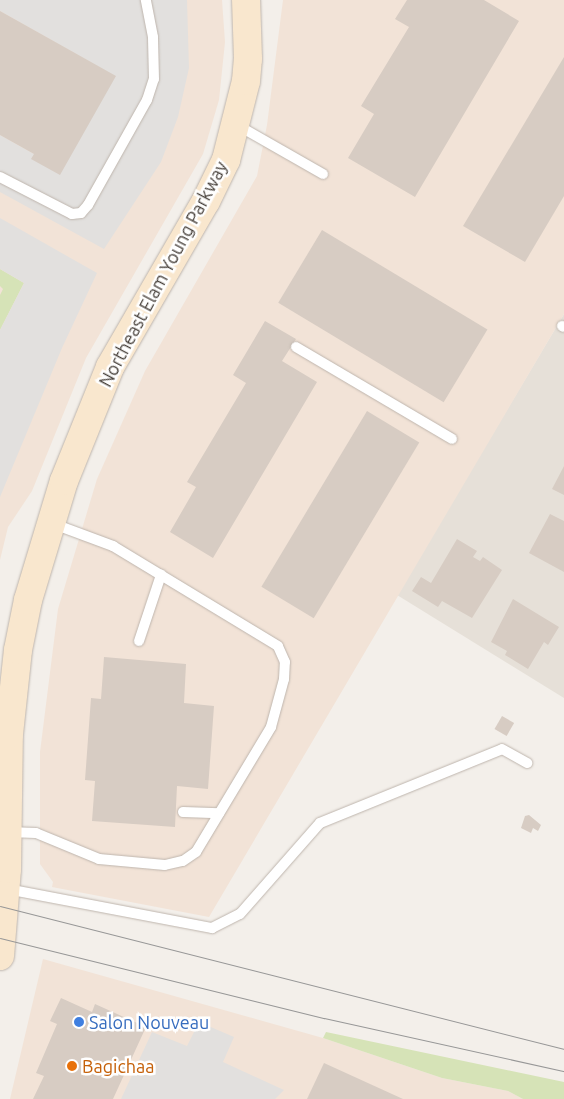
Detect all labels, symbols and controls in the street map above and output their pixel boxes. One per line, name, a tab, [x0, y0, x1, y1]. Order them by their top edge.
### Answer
street label: Northeast Elam Young Parkway	[94, 158, 232, 390]
place label: Salon Nouveau	[89, 1011, 209, 1033]
marker: Salon Nouveau	[73, 1016, 85, 1028]
place label: Bagichaa	[82, 1055, 155, 1077]
marker: Bagichaa	[66, 1060, 78, 1072]

